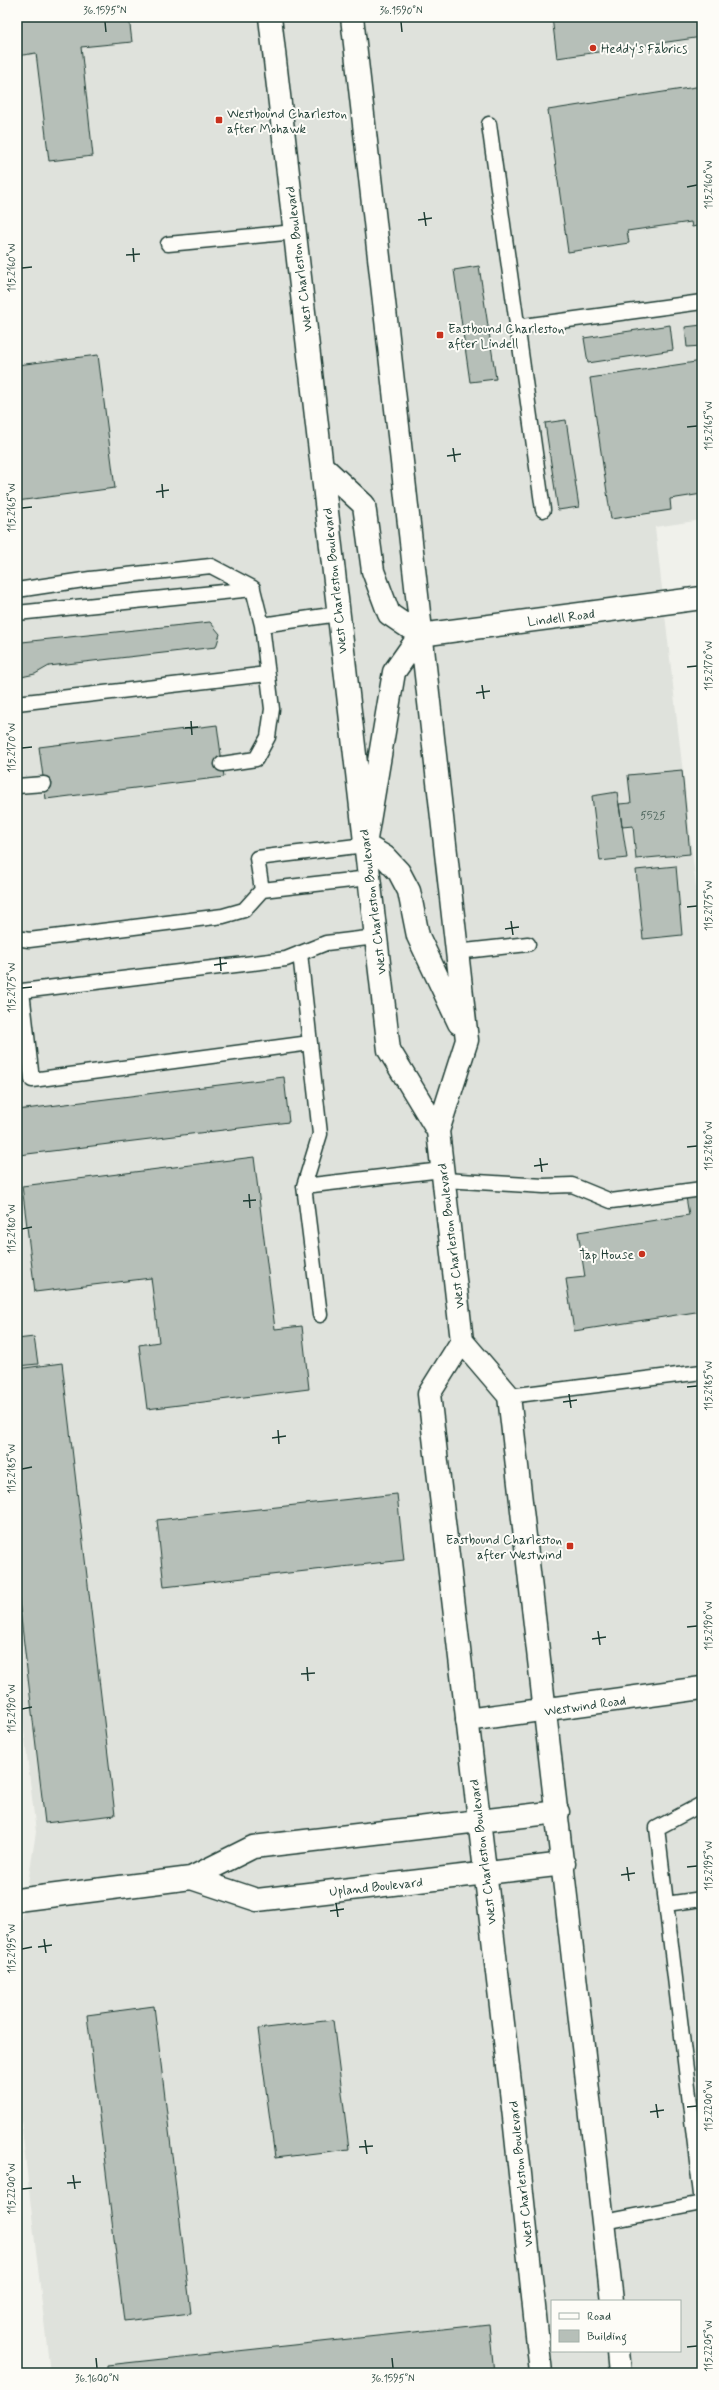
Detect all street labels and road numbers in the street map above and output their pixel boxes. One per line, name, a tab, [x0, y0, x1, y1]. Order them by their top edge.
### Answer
street label: West Charleston Boulevard	[282, 185, 317, 333]
street label: West Charleston Boulevard	[319, 507, 352, 655]
street label: Lindell Road	[527, 606, 596, 631]
street label: West Charleston Boulevard	[356, 828, 391, 976]
street label: West Charleston Boulevard	[434, 1162, 469, 1310]
street label: Westwind Road	[543, 1692, 627, 1721]
street label: West Charleston Boulevard	[466, 1778, 501, 1926]
street label: Upland Boulevard	[329, 1874, 424, 1901]
street label: West Charleston Boulevard	[505, 2100, 538, 2248]

